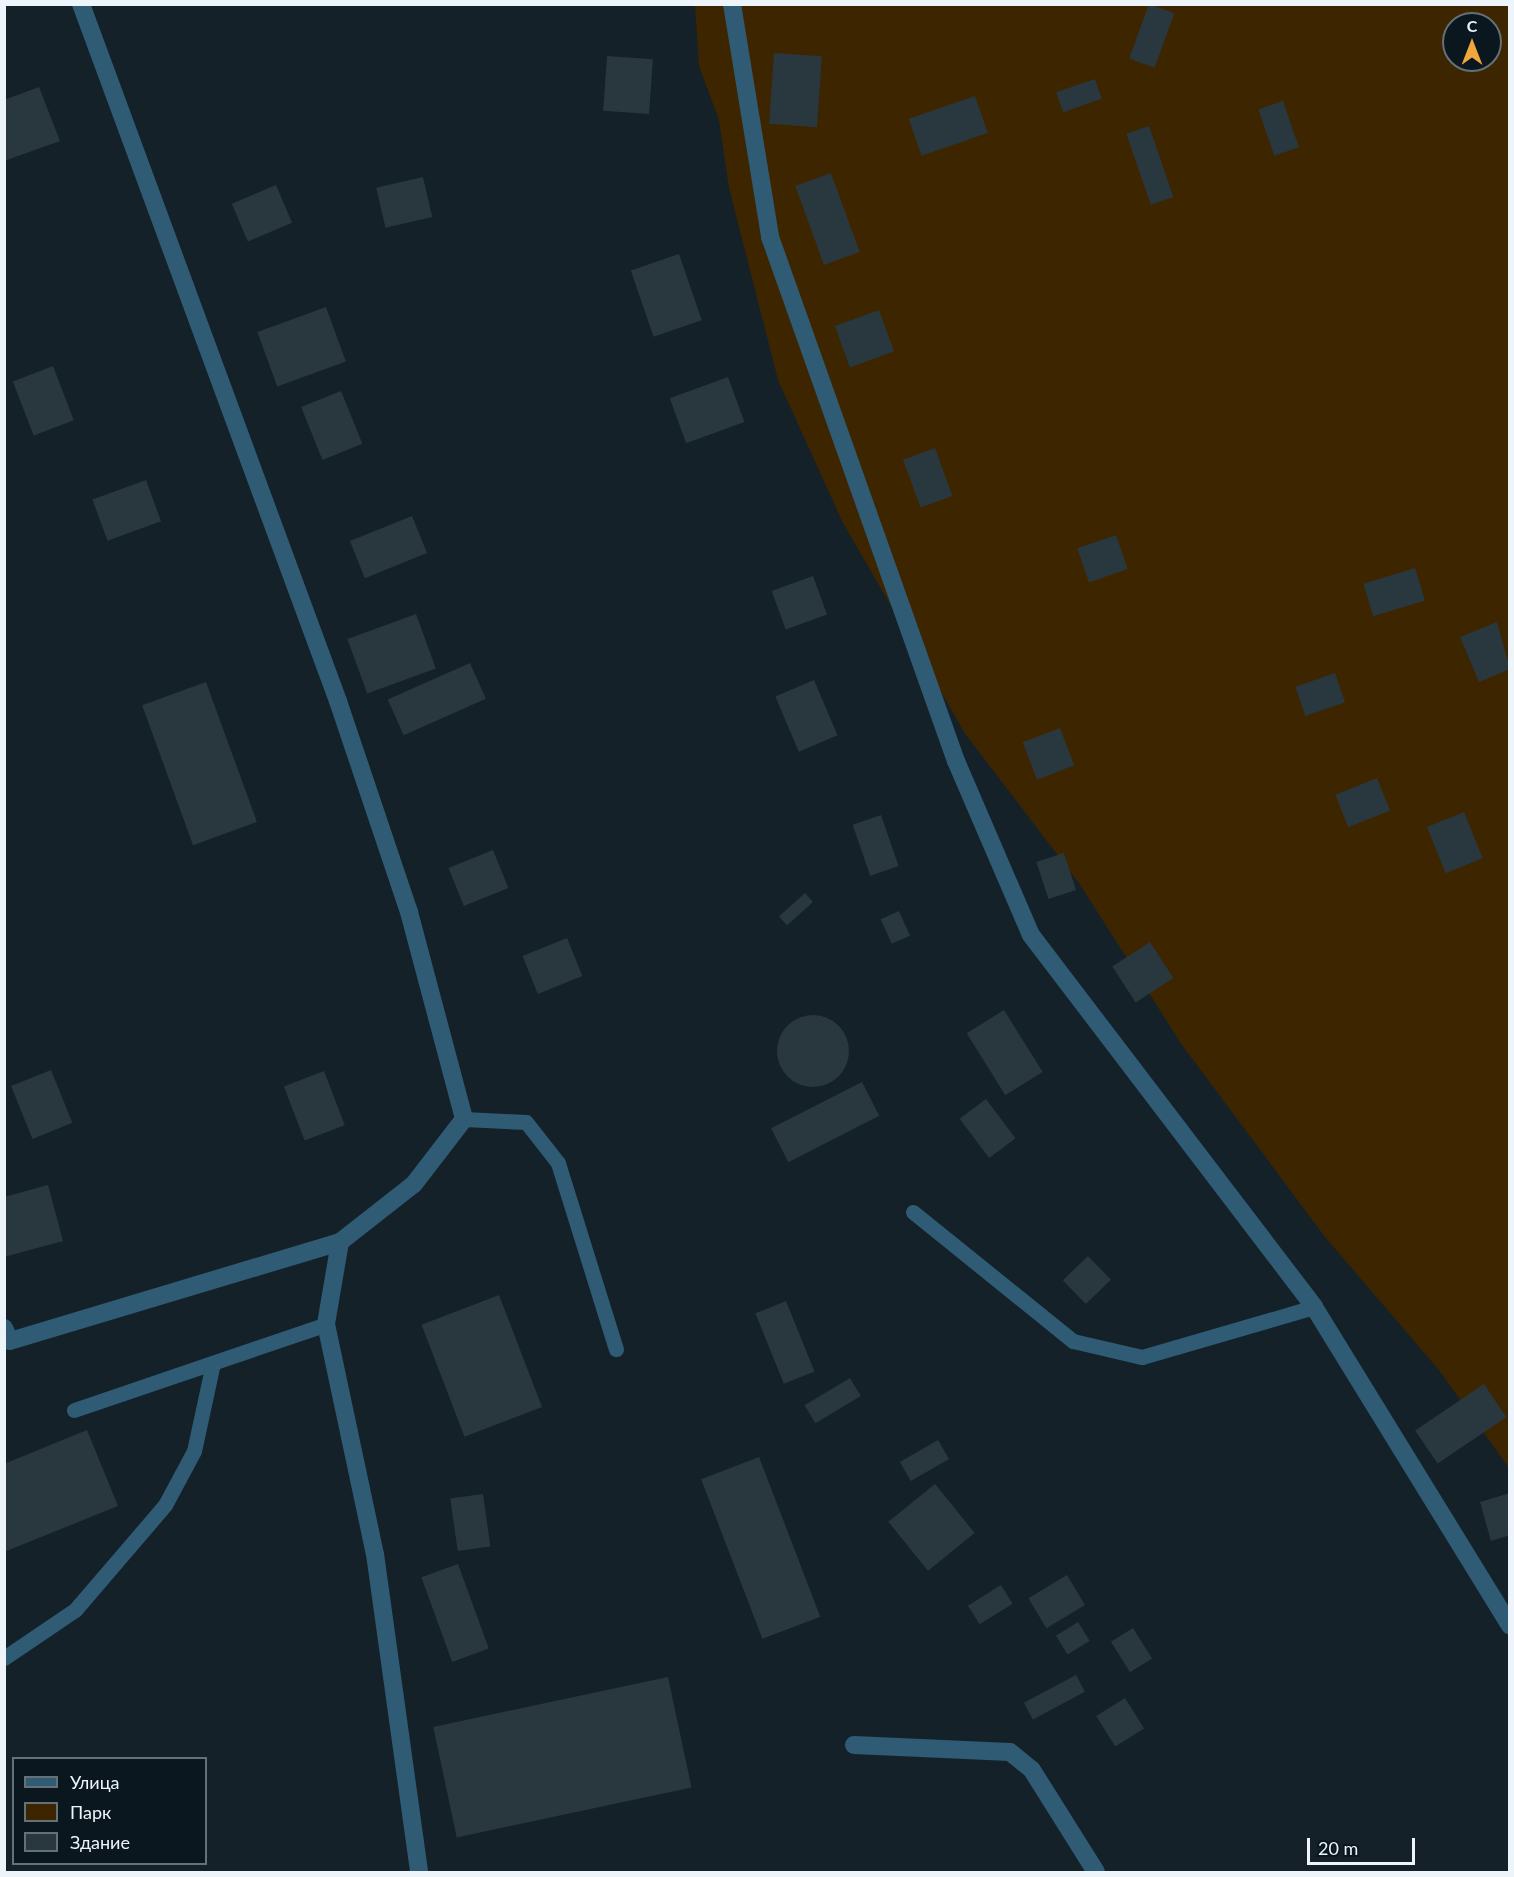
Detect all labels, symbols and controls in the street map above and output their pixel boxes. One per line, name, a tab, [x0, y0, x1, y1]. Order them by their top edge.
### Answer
north arrow	[1442, 12, 1502, 72]
text: С	[1467, 16, 1477, 35]
legend	[12, 1757, 207, 1865]
text: Улица	[70, 1771, 120, 1793]
text: Парк	[70, 1801, 111, 1823]
scale bar	[1310, 1826, 1418, 1864]
text: Здание	[70, 1831, 130, 1853]
text: 20 m	[1318, 1837, 1358, 1859]

